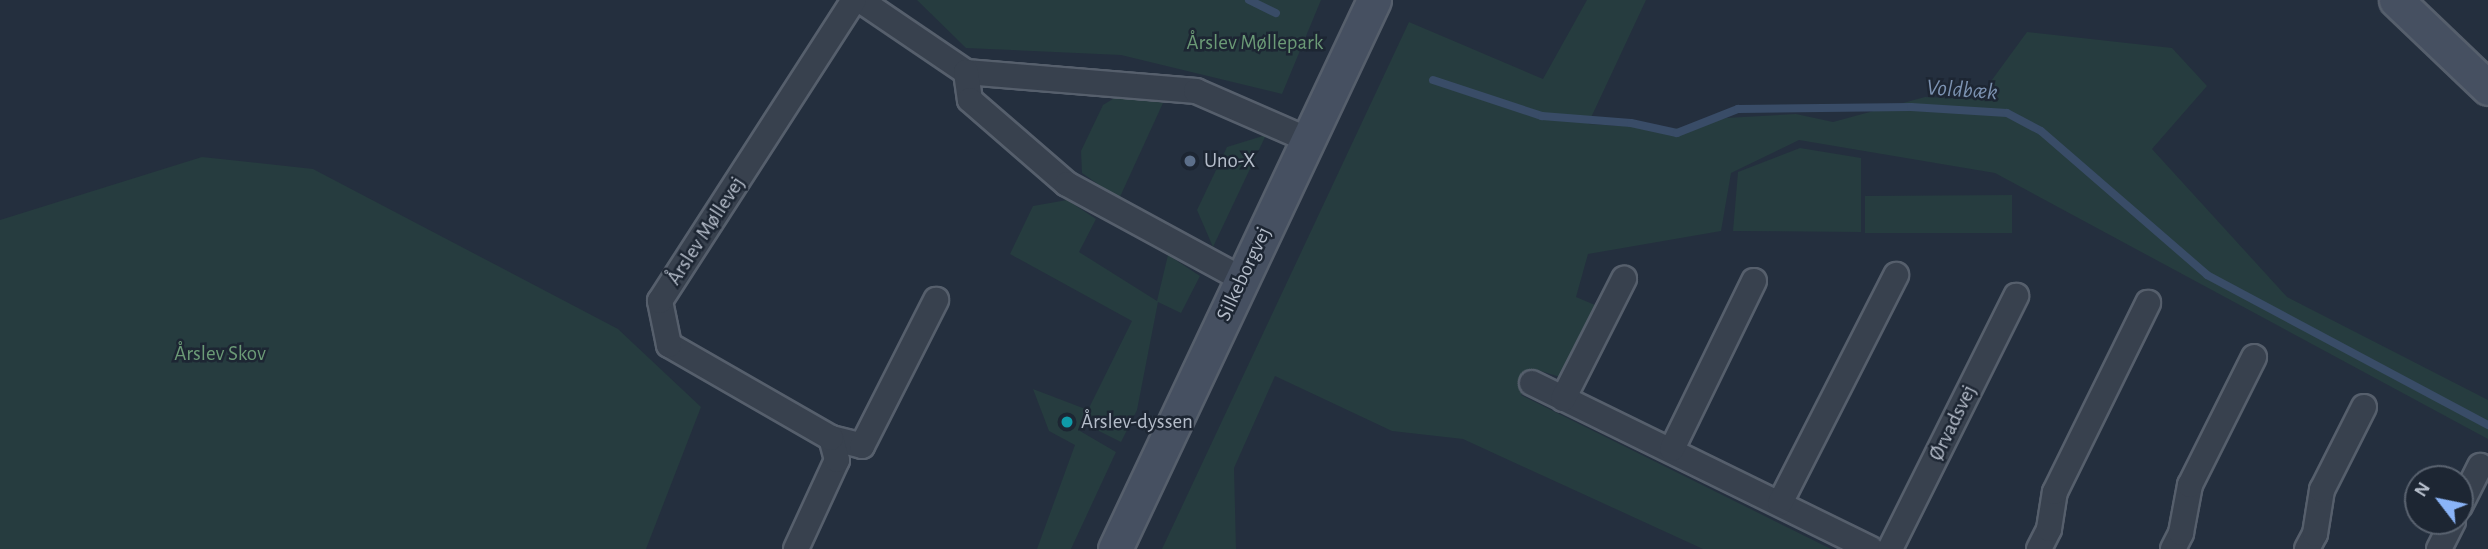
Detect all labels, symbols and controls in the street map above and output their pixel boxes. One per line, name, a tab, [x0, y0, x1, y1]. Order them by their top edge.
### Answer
park label: Årslev Møllepark	[1187, 30, 1323, 56]
water label: Voldbæk	[1926, 75, 1998, 107]
place label: Uno-X	[1204, 148, 1256, 174]
marker: Uno-X	[1182, 153, 1198, 169]
street label: Årslev Møllevej	[662, 172, 750, 290]
street label: Silkeborgvej	[1211, 223, 1277, 325]
park label: Årslev Skov	[174, 341, 266, 367]
street label: Ørvadsvej	[1924, 381, 1982, 465]
place label: Årslev-dyssen	[1081, 409, 1193, 435]
marker: Årslev-dyssen	[1059, 414, 1075, 430]
north arrow	[2404, 465, 2474, 535]
text: N	[2411, 479, 2434, 500]

